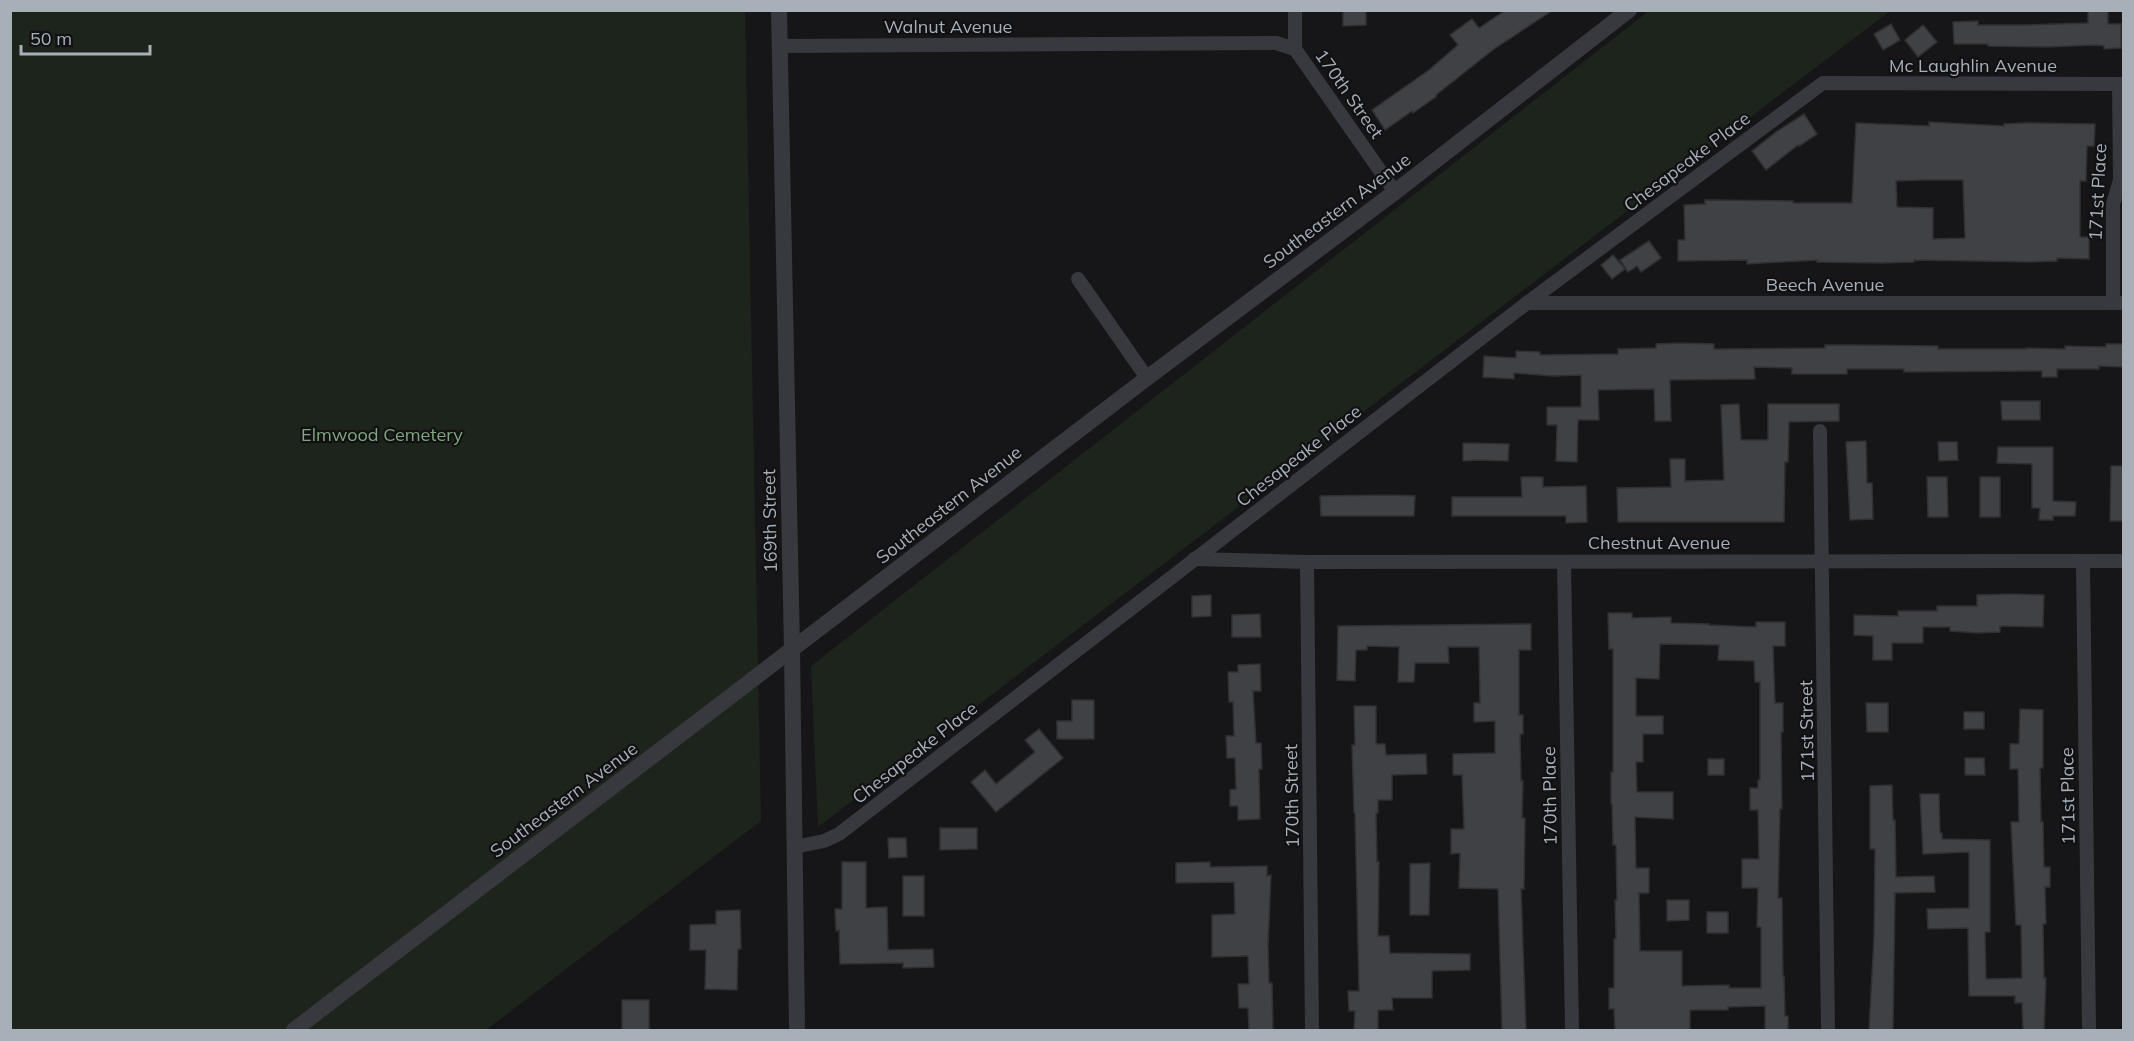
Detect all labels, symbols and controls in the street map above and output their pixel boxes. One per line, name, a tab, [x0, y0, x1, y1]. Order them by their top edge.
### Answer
street label: Walnut Avenue	[884, 15, 1012, 38]
scale bar	[21, 18, 150, 56]
text: 50 m	[30, 27, 72, 50]
street label: 170th Street	[1310, 45, 1389, 143]
street label: Mc Laughlin Avenue	[1889, 54, 2057, 77]
street label: Chesapeake Place	[1619, 106, 1755, 217]
street label: 171st Place	[2083, 143, 2112, 241]
street label: Southeastern Avenue	[1258, 148, 1415, 274]
street label: Beech Avenue	[1766, 273, 1884, 296]
street label: Chesapeake Place	[1231, 400, 1366, 512]
park label: Elmwood Cemetery	[301, 423, 463, 446]
street label: Southeastern Avenue	[871, 441, 1026, 569]
street label: 169th Street	[757, 469, 782, 573]
street label: Chestnut Avenue	[1588, 531, 1730, 554]
street label: 171st Street	[1794, 680, 1819, 782]
street label: Chesapeake Place	[847, 697, 982, 809]
street label: Southeastern Avenue	[485, 737, 642, 863]
street label: 170th Street	[1279, 744, 1304, 848]
street label: 170th Place	[1537, 746, 1562, 846]
street label: 171st Place	[2055, 747, 2080, 845]

